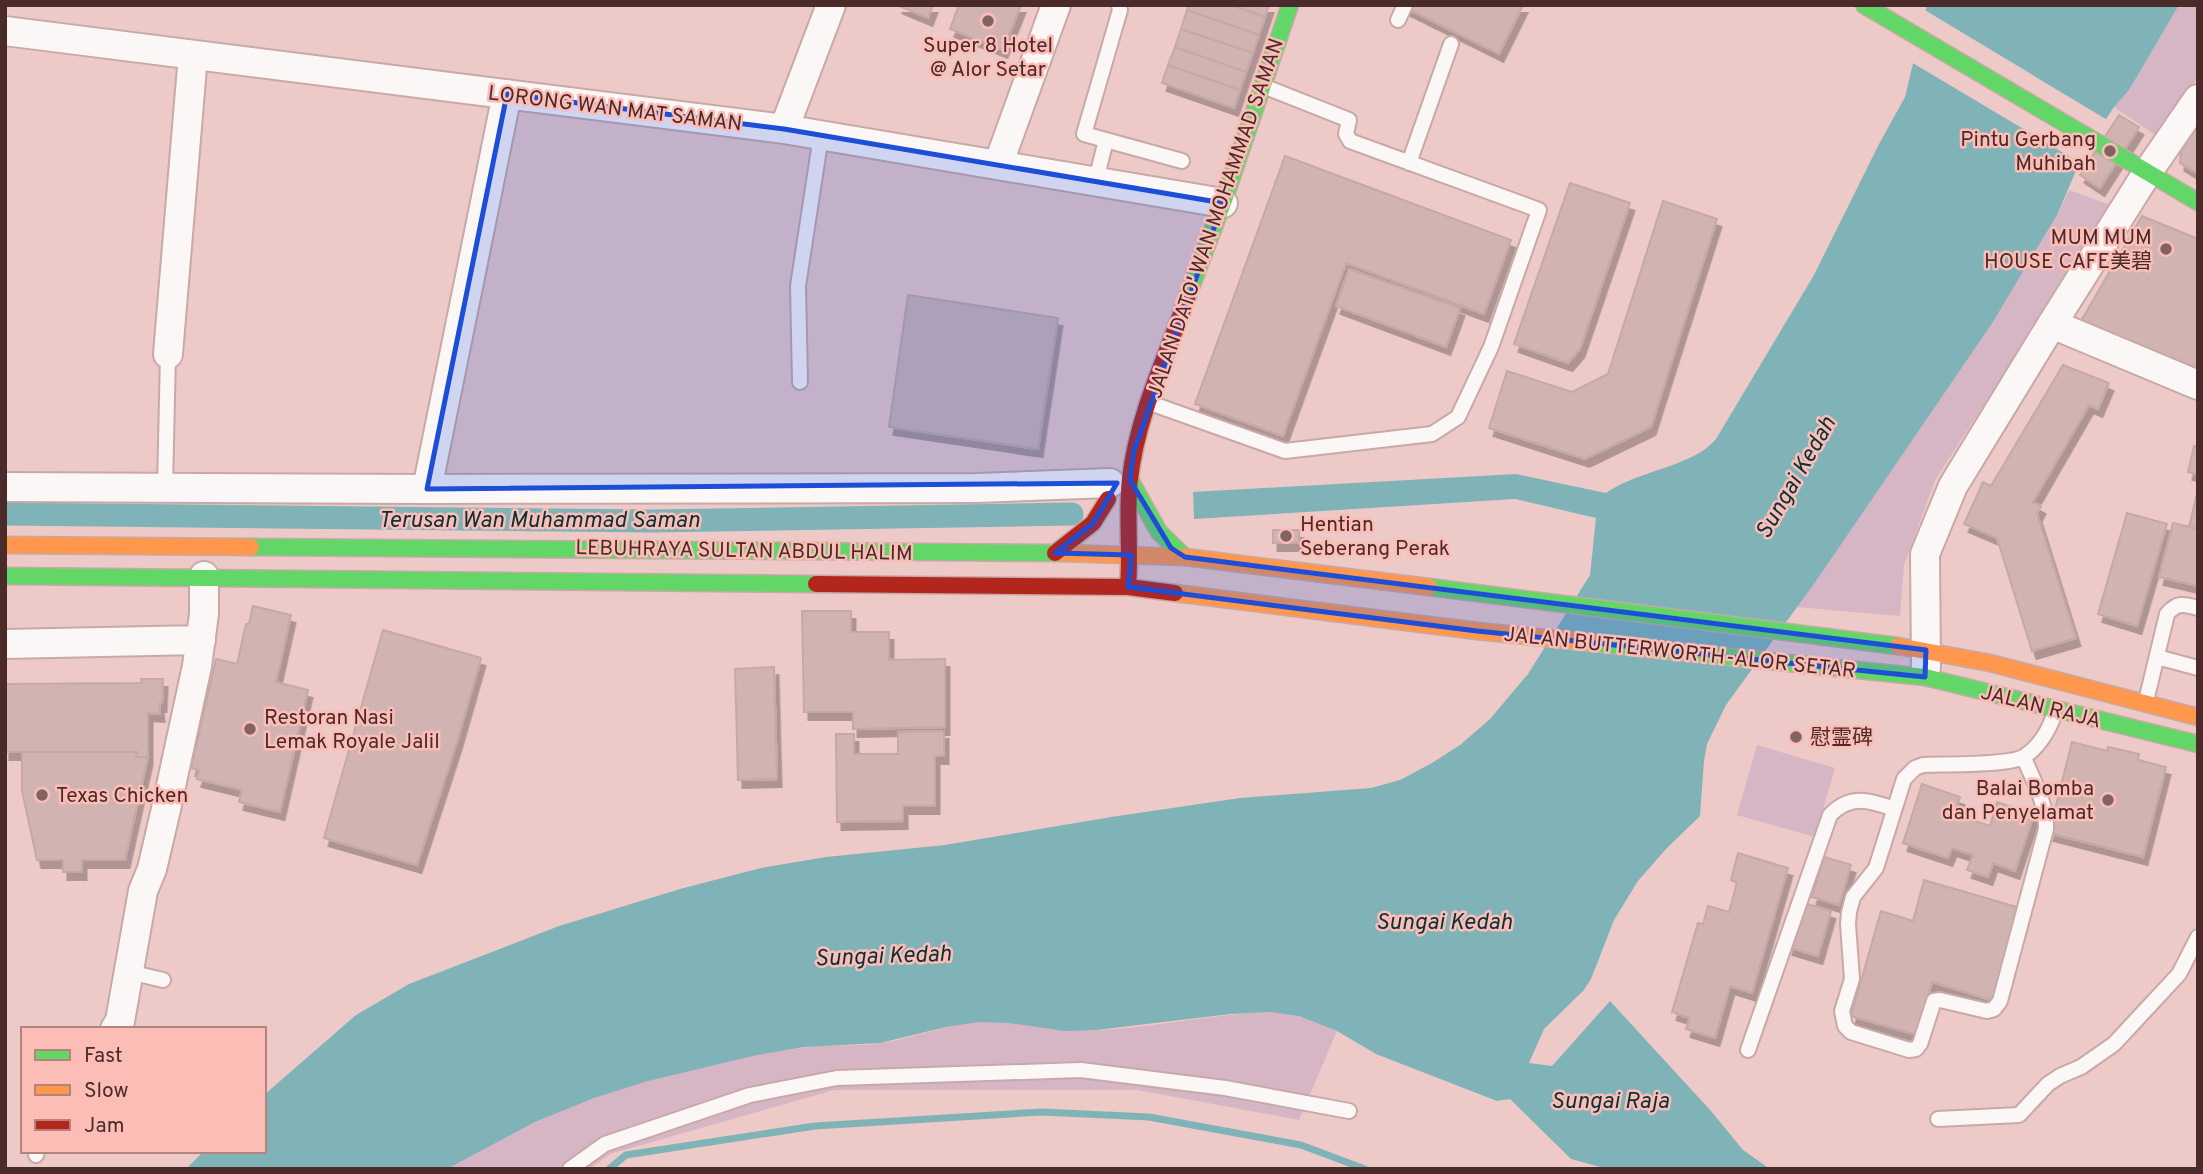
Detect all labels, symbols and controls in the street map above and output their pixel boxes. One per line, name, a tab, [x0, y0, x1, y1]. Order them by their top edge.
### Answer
marker: Super 8 Hotel @ Alor Setar	[980, 13, 996, 29]
place label: Super 8 Hotel @ Alor Setar	[923, 33, 1053, 84]
street label: JALAN DATO' WAN MOHAMMAD SAMAN	[1142, 35, 1291, 402]
street label: LORONG WAN MAT SAMAN	[486, 80, 743, 138]
place label: Pintu Gerbang Muhibah	[1960, 127, 2096, 178]
marker: Pintu Gerbang Muhibah	[2102, 143, 2118, 159]
place label: MUM MUM HOUSE CAFE美碧	[1984, 225, 2152, 276]
marker: MUM MUM HOUSE CAFE美碧	[2158, 241, 2174, 257]
water label: Sungai Kedah	[1750, 411, 1844, 545]
water label: Terusan Wan Muhammad Saman	[378, 507, 700, 536]
place label: Hentian Seberang Perak	[1300, 512, 1450, 563]
marker: Hentian Seberang Perak	[1278, 528, 1294, 544]
street label: LEBUHRAYA SULTAN ABDUL HALIM	[575, 535, 913, 568]
street label: JALAN BUTTERWORTH-ALOR SETAR	[1502, 622, 1857, 685]
street label: JALAN RAJA	[1978, 679, 2104, 735]
place label: Restoran Nasi Lemak Royale Jalil	[264, 705, 440, 756]
marker: Restoran Nasi Lemak Royale Jalil	[242, 721, 258, 737]
place label: 慰霊碑	[1810, 725, 1873, 752]
marker: 慰霊碑	[1788, 729, 1804, 745]
place label: Balai Bomba dan Penyelamat	[1942, 776, 2094, 827]
place label: Texas Chicken	[56, 783, 188, 810]
marker: Texas Chicken	[34, 787, 50, 803]
marker: Balai Bomba dan Penyelamat	[2100, 792, 2116, 808]
water label: Sungai Kedah	[1376, 909, 1513, 938]
water label: Sungai Kedah	[814, 941, 952, 974]
legend	[21, 1027, 266, 1153]
text: Fast	[84, 1043, 123, 1070]
text: Slow	[84, 1078, 129, 1105]
water label: Sungai Raja	[1551, 1088, 1669, 1117]
text: Jam	[84, 1113, 125, 1140]

